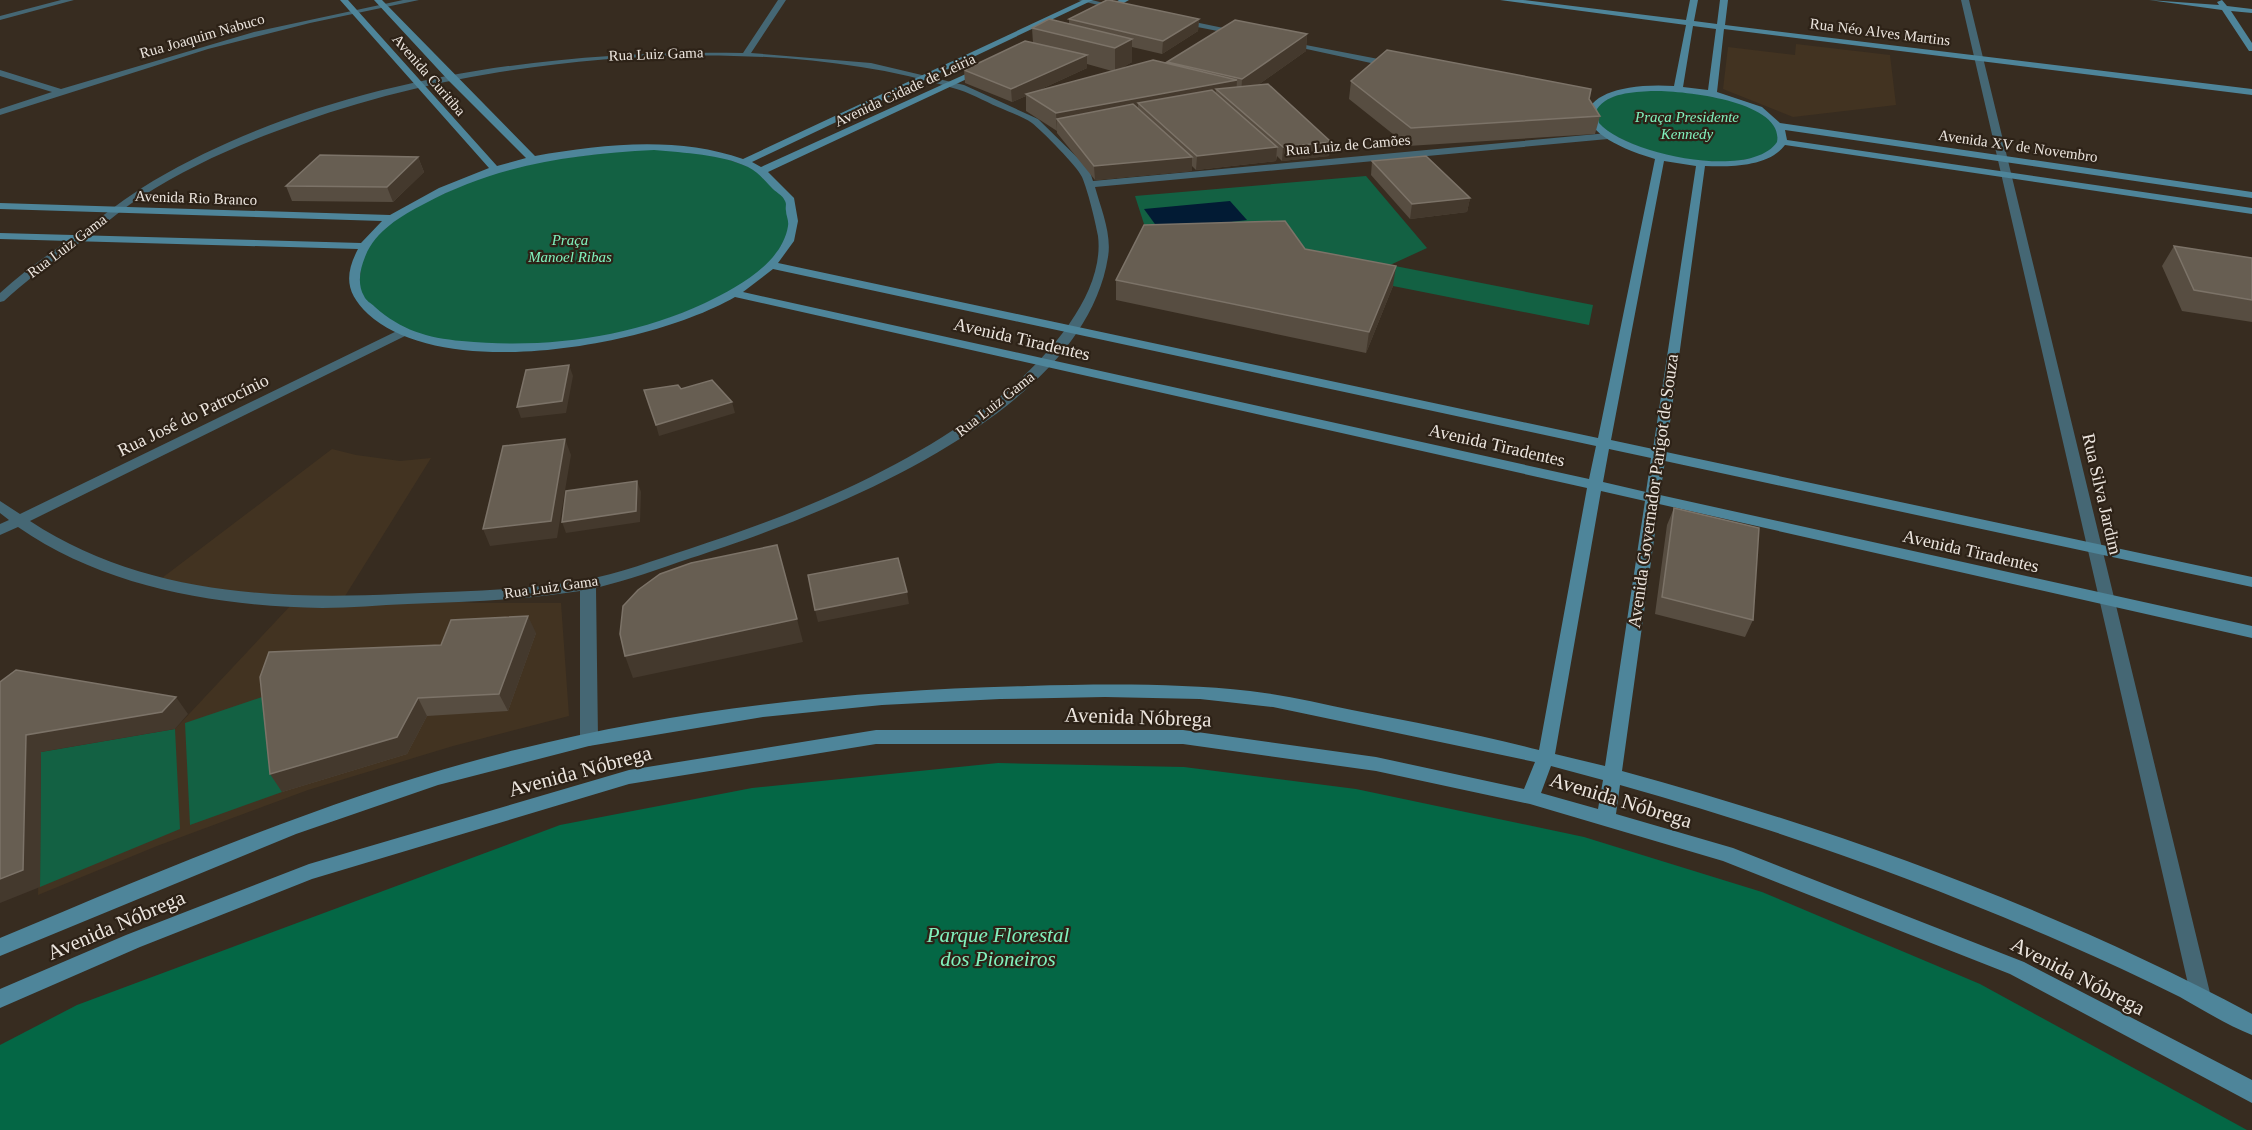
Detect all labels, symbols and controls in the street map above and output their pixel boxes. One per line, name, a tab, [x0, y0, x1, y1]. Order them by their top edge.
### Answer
street label: Rua Joaquim Nabuco	[138, 11, 266, 61]
street label: Rua Néo Alves Martins	[1809, 15, 1951, 49]
street label: Avenida Curitiba	[389, 31, 469, 119]
street label: Rua Luiz Gama	[608, 44, 704, 64]
street label: Avenida Cidade de Leiria	[832, 50, 978, 130]
park label: Praça Presidente Kennedy	[1634, 109, 1739, 142]
street label: Avenida XV de Novembro	[1937, 127, 2099, 165]
street label: Rua Luiz de Camões	[1285, 132, 1411, 158]
street label: Avenida Rio Branco	[135, 188, 257, 208]
street label: Rua Luiz Gama	[24, 211, 110, 281]
park label: Praça Manoel Ribas	[527, 232, 612, 265]
street label: Avenida Tiradentes	[952, 314, 1092, 364]
street label: Avenida Governador Parigot de Souza	[1624, 353, 1682, 629]
street label: Rua Luiz Gama	[953, 368, 1038, 440]
street label: Rua José do Patrocínio	[114, 370, 272, 460]
street label: Avenida Tiradentes	[1427, 420, 1567, 470]
street label: Rua Silva Jardim	[2078, 431, 2126, 557]
street label: Avenida Tiradentes	[1901, 526, 2041, 576]
street label: Rua Luiz Gama	[503, 572, 599, 602]
street label: Avenida Nóbrega	[1064, 702, 1213, 732]
street label: Avenida Nóbrega	[506, 740, 655, 802]
street label: Avenida Nóbrega	[1547, 767, 1696, 833]
street label: Avenida Nóbrega	[44, 885, 189, 965]
park label: Parque Florestal dos Pioneiros	[926, 923, 1069, 971]
street label: Avenida Nóbrega	[2007, 932, 2150, 1020]

